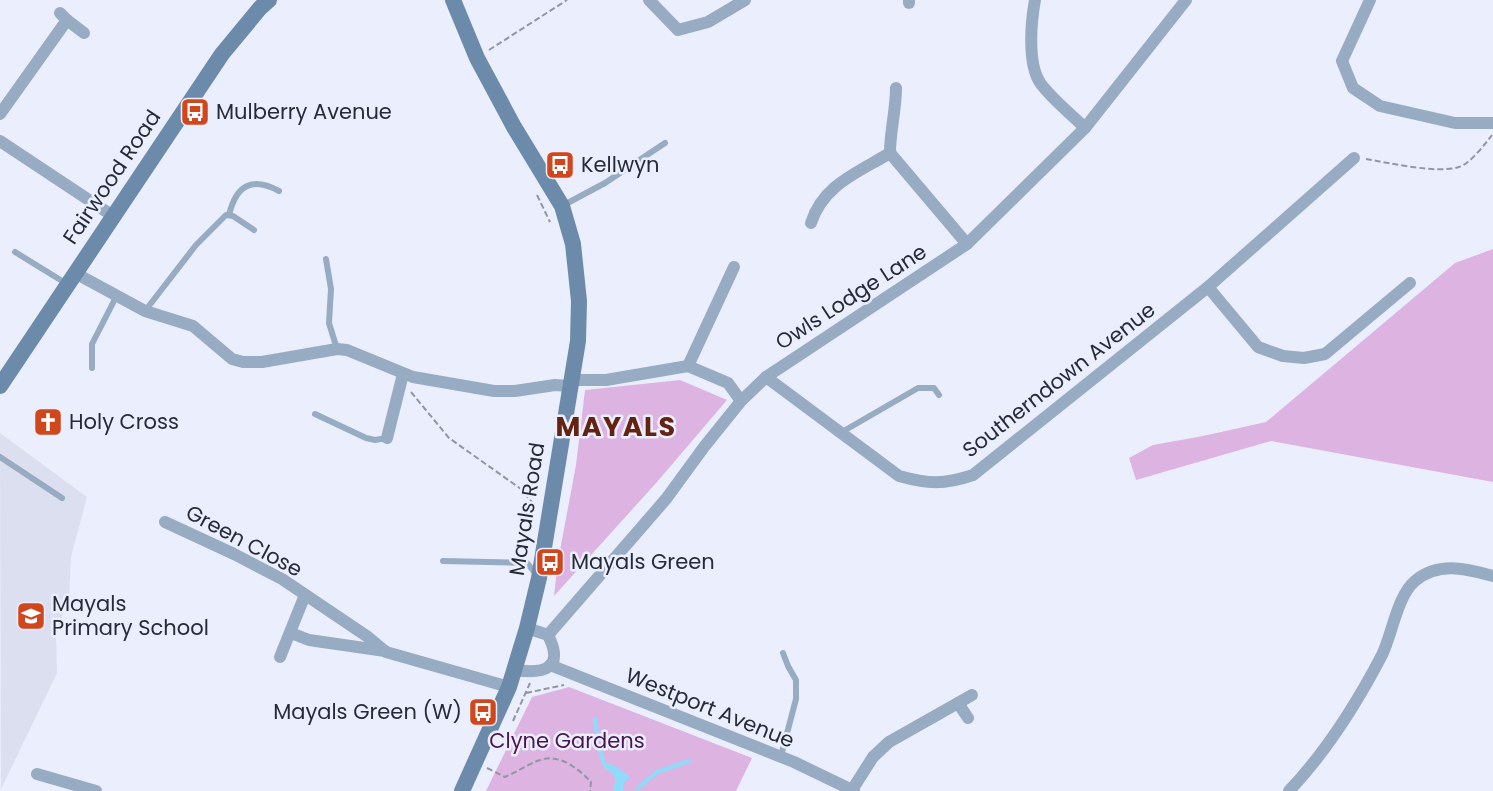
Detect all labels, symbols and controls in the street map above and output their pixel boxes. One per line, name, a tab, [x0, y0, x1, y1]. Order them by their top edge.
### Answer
bus stop icon: Mulberry Avenue	[179, 96, 211, 128]
place label: Mulberry Avenue	[216, 97, 392, 126]
street label: Fairwood Road	[56, 104, 167, 250]
bus stop icon: Kellwyn	[544, 149, 576, 181]
place label: Kellwyn	[581, 150, 659, 179]
street label: Owls Lodge Lane	[770, 237, 932, 356]
street label: Southerndown Avenue	[956, 295, 1161, 464]
church icon: Holy Cross	[32, 406, 64, 438]
place label: Holy Cross	[69, 407, 179, 436]
district label: MAYALS	[555, 408, 677, 445]
street label: Mayals Road	[502, 440, 551, 578]
street label: Green Close	[181, 498, 308, 583]
bus stop icon: Mayals Green	[534, 546, 566, 578]
place label: Mayals Green	[571, 547, 715, 576]
place label: Mayals Primary School	[52, 589, 209, 642]
school or university icon: Mayals Primary School	[15, 600, 47, 632]
street label: Westport Avenue	[621, 660, 799, 755]
bus stop icon: Mayals Green (W)	[467, 696, 499, 728]
place label: Mayals Green (W)	[273, 697, 462, 726]
park label: Clyne Gardens	[489, 726, 645, 755]

